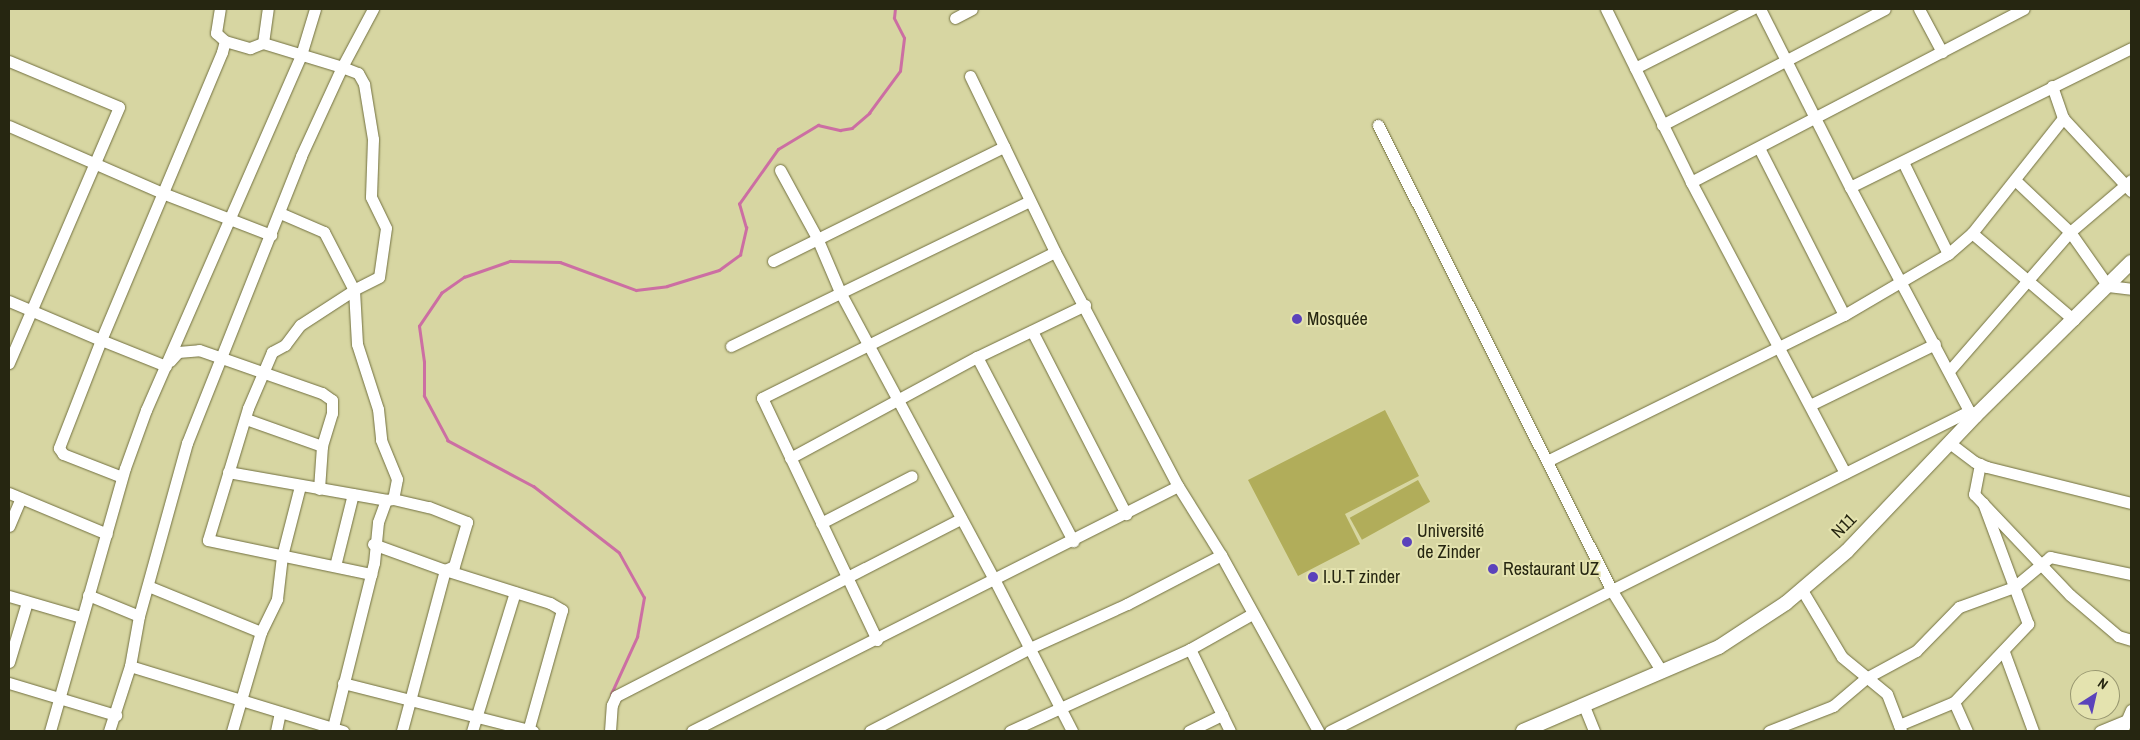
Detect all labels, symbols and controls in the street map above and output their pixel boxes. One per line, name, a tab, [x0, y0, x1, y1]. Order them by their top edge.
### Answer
place label: Mosquée	[1307, 308, 1368, 330]
marker: Mosquée	[1291, 313, 1303, 325]
street label: N11	[1827, 509, 1861, 543]
place label: Université de Zinder	[1417, 521, 1484, 564]
marker: Université de Zinder	[1401, 536, 1413, 548]
place label: Restaurant UZ	[1503, 558, 1599, 580]
marker: Restaurant UZ	[1487, 563, 1499, 575]
place label: I.U.T zinder	[1323, 566, 1400, 588]
marker: I.U.T zinder	[1307, 571, 1319, 583]
north arrow	[2070, 670, 2120, 720]
text: N	[2094, 674, 2112, 693]

